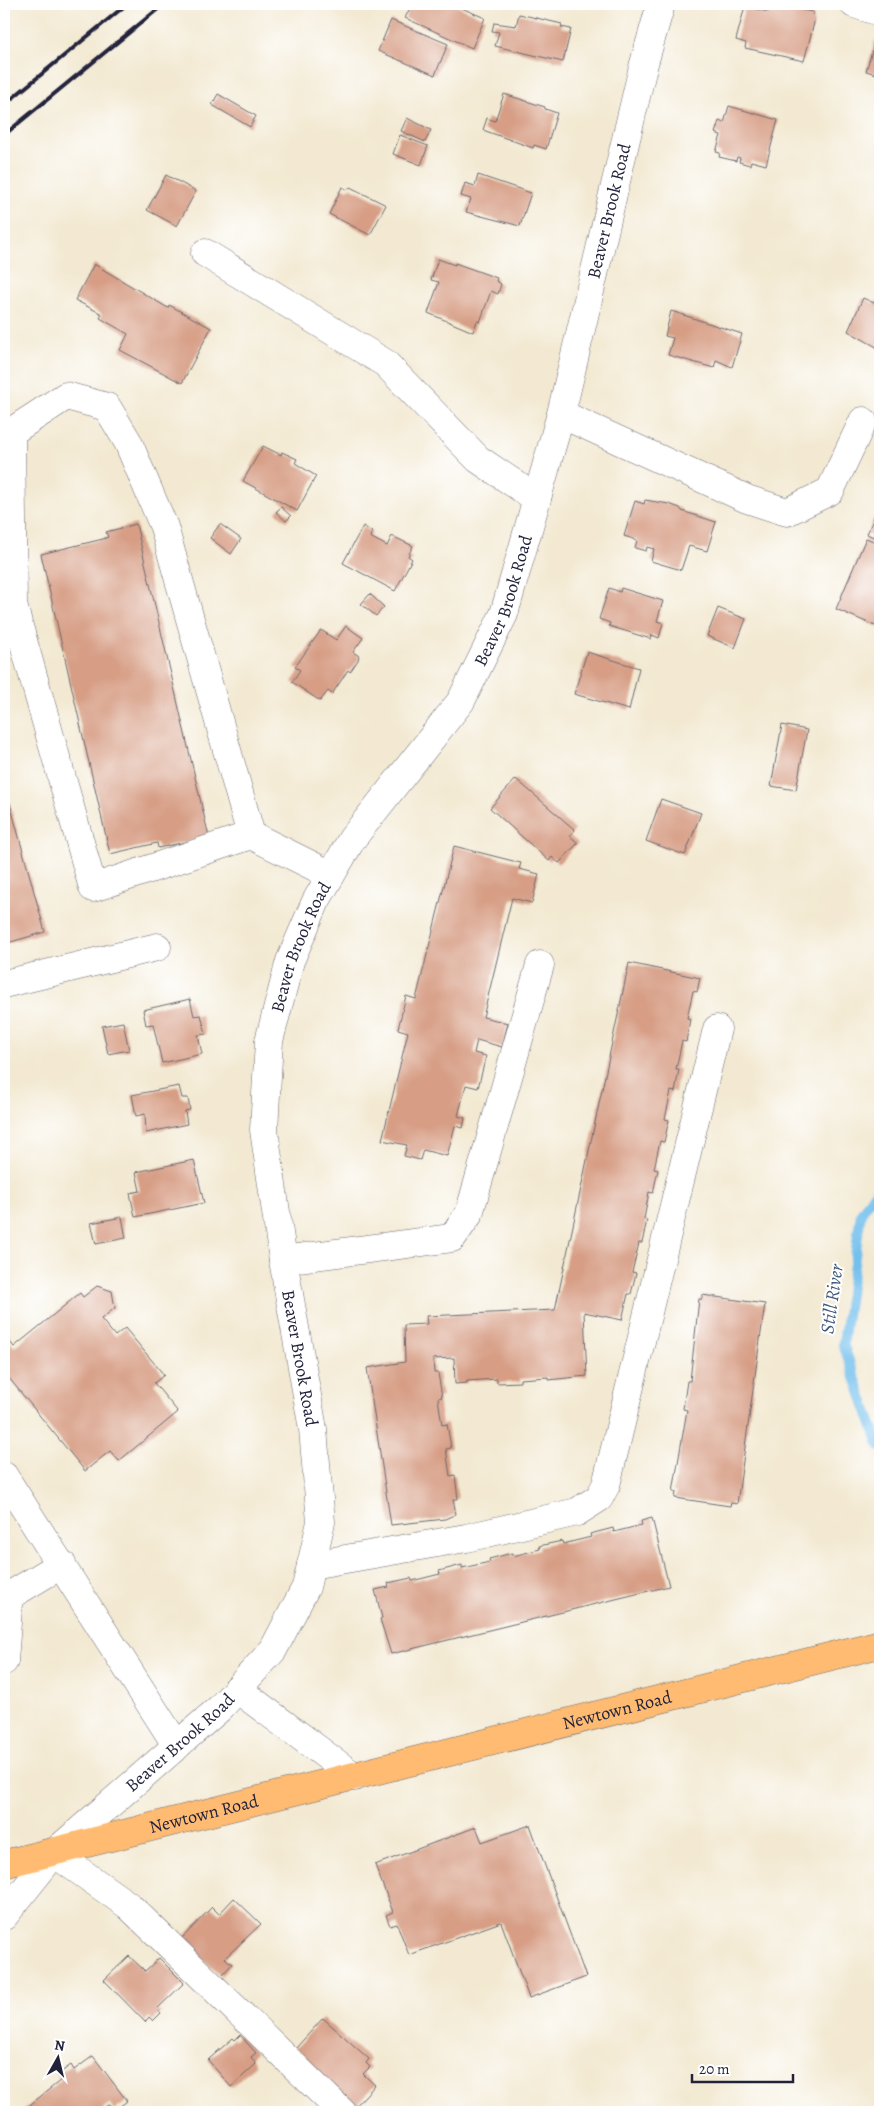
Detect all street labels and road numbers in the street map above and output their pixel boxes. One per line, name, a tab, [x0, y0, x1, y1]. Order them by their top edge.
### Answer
street label: Beaver Brook Road	[581, 141, 637, 281]
street label: Beaver Brook Road	[468, 532, 538, 670]
street label: Beaver Brook Road	[265, 877, 337, 1015]
street label: Beaver Brook Road	[276, 1288, 324, 1428]
street label: Newtown Road	[560, 1685, 674, 1735]
street label: Beaver Brook Road	[120, 1688, 240, 1797]
street label: Newtown Road	[147, 1789, 261, 1839]

